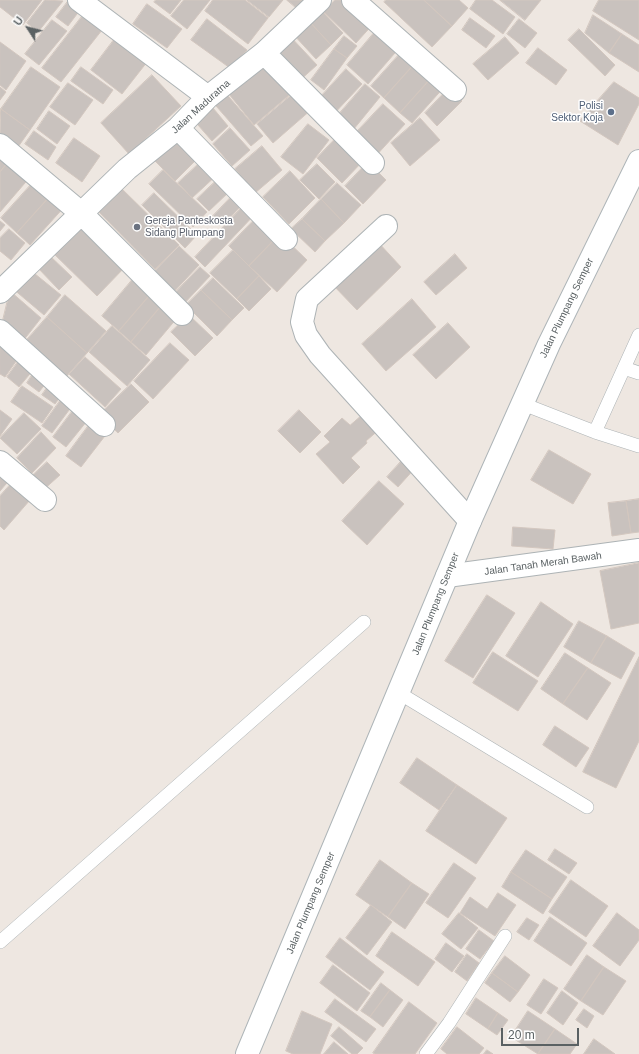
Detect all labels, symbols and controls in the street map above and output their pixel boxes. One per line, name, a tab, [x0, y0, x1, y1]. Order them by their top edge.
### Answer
north arrow	[8, 8, 48, 48]
text: U	[11, 14, 25, 28]
street label: Jalan Maduratna	[169, 78, 233, 136]
place label: Polisi Sektor Koja	[551, 100, 603, 124]
marker: Polisi Sektor Koja	[606, 107, 616, 117]
place label: Gereja Panteskosta Sidang Plumpang	[145, 215, 233, 238]
marker: Gereja Panteskosta Sidang Plumpang	[132, 222, 142, 232]
street label: Jalan Plumpang Semper	[538, 256, 596, 360]
street label: Jalan Tanah Merah Bawah	[484, 550, 602, 578]
street label: Jalan Plumpang Semper	[410, 551, 462, 657]
street label: Jalan Plumpang Semper	[284, 850, 338, 956]
scale bar	[503, 1020, 581, 1046]
text: 20 m	[508, 1028, 535, 1042]

